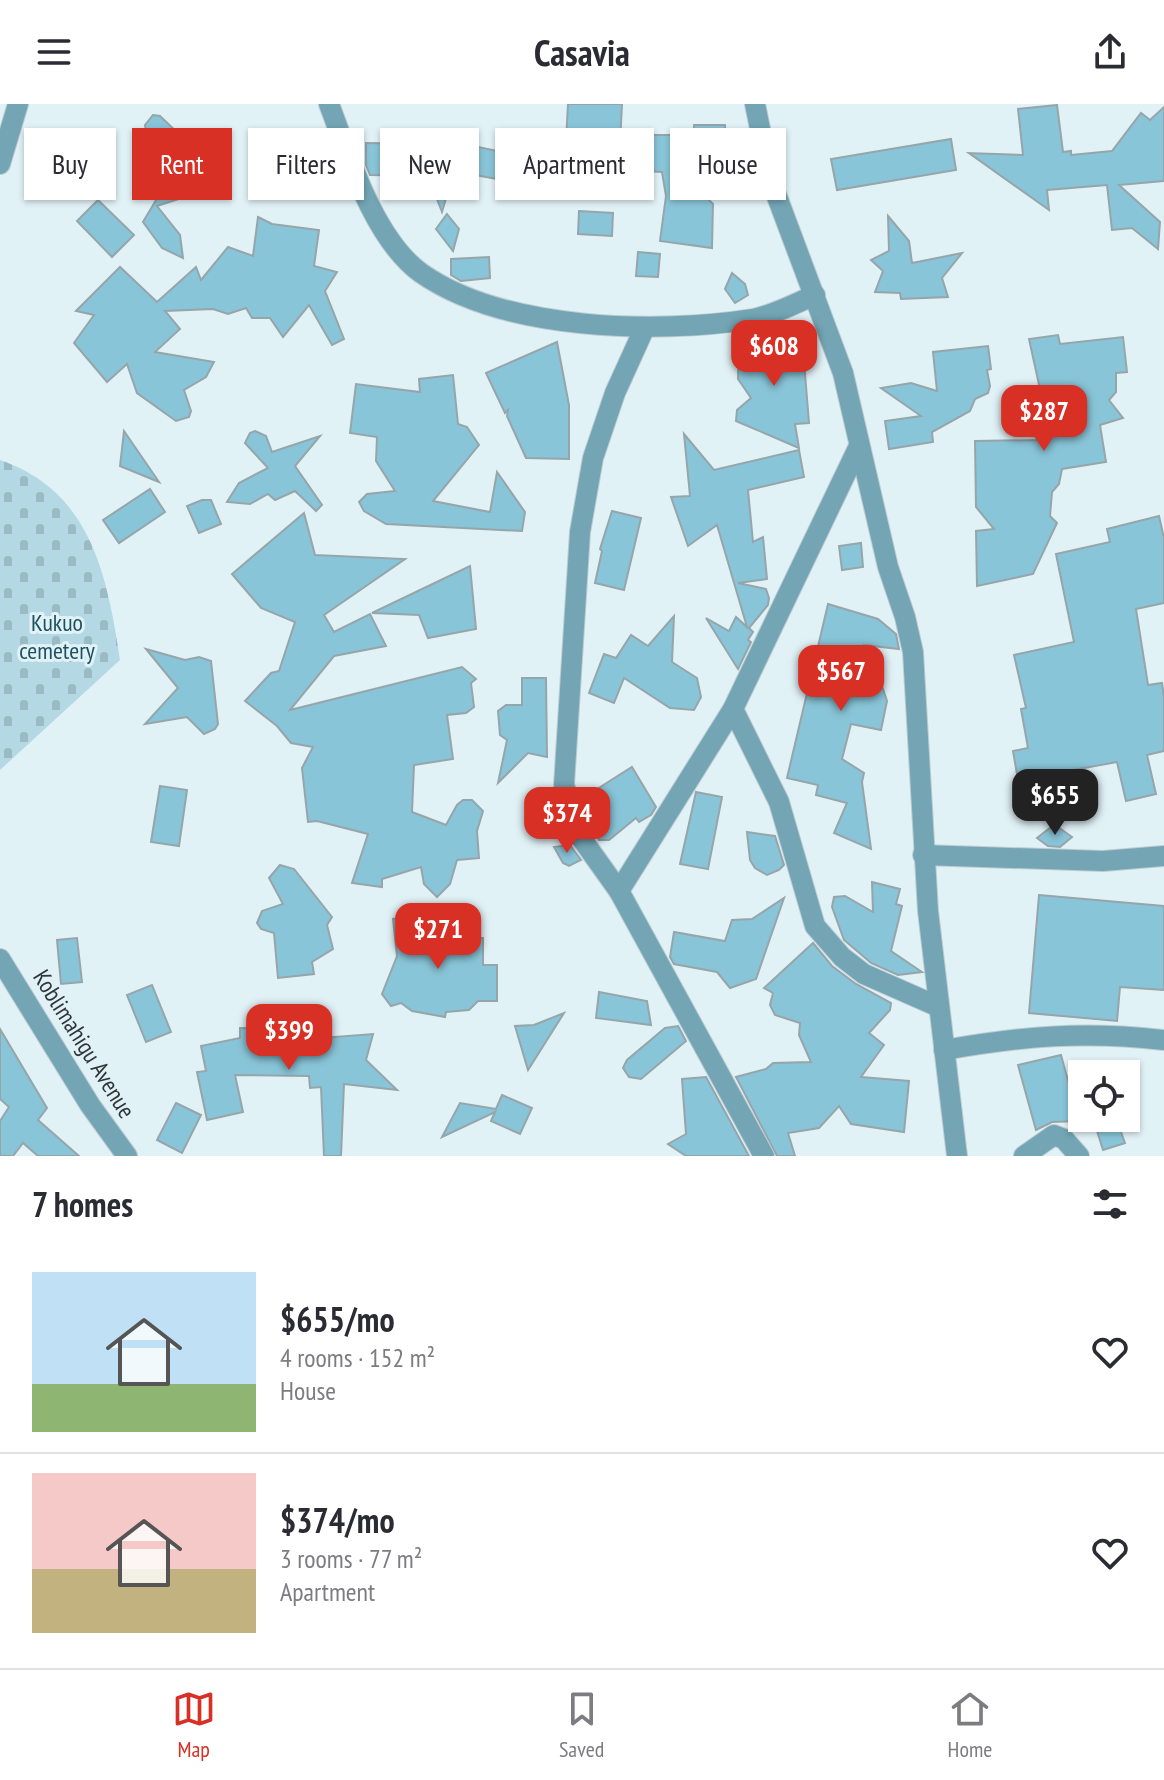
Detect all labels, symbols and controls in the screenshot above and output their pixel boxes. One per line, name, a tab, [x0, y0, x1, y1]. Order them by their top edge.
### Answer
text: Casavia	[534, 29, 630, 76]
icon: menu	[32, 30, 76, 74]
icon: share	[1088, 30, 1132, 74]
chip: Buy	[24, 128, 116, 200]
chip: Rent	[132, 128, 232, 200]
chip: Filters	[248, 128, 364, 200]
chip: New	[380, 128, 479, 200]
chip: Apartment	[495, 128, 654, 200]
chip: House	[670, 128, 786, 200]
pin: $608	[727, 320, 821, 388]
text: $608	[749, 329, 799, 362]
pin: $287	[997, 385, 1091, 453]
text: $287	[1019, 394, 1069, 427]
park label: Kukuo cemetery	[19, 607, 95, 666]
pin: $567	[794, 645, 888, 713]
text: $567	[816, 654, 866, 687]
pin: $655	[1008, 769, 1102, 837]
text: $655	[1030, 778, 1080, 811]
pin: $374	[520, 787, 614, 855]
text: $374	[542, 796, 592, 829]
pin: $271	[391, 903, 485, 971]
text: $271	[413, 912, 463, 945]
street label: Koblimahigu Avenue	[26, 964, 142, 1124]
pin: $399	[242, 1004, 336, 1072]
text: $399	[264, 1013, 314, 1046]
map controls	[1068, 1060, 1140, 1132]
button: locate	[1068, 1060, 1140, 1132]
text: 7 homes	[32, 1182, 133, 1226]
icon: filters	[1088, 1182, 1132, 1226]
text: $655/mo	[280, 1297, 395, 1341]
icon: home	[96, 1304, 192, 1400]
icon: heart	[1088, 1330, 1132, 1374]
text: 4 rooms · 152 m²	[280, 1341, 435, 1374]
text: House	[280, 1374, 336, 1407]
text: $374/mo	[280, 1498, 395, 1542]
icon: home	[96, 1505, 192, 1601]
icon: heart	[1088, 1531, 1132, 1575]
text: 3 rooms · 77 m²	[280, 1542, 422, 1575]
text: Apartment	[280, 1575, 375, 1608]
tab: Map	[172, 1687, 216, 1763]
tab: Saved	[559, 1687, 604, 1763]
tab: Home	[948, 1687, 992, 1763]

